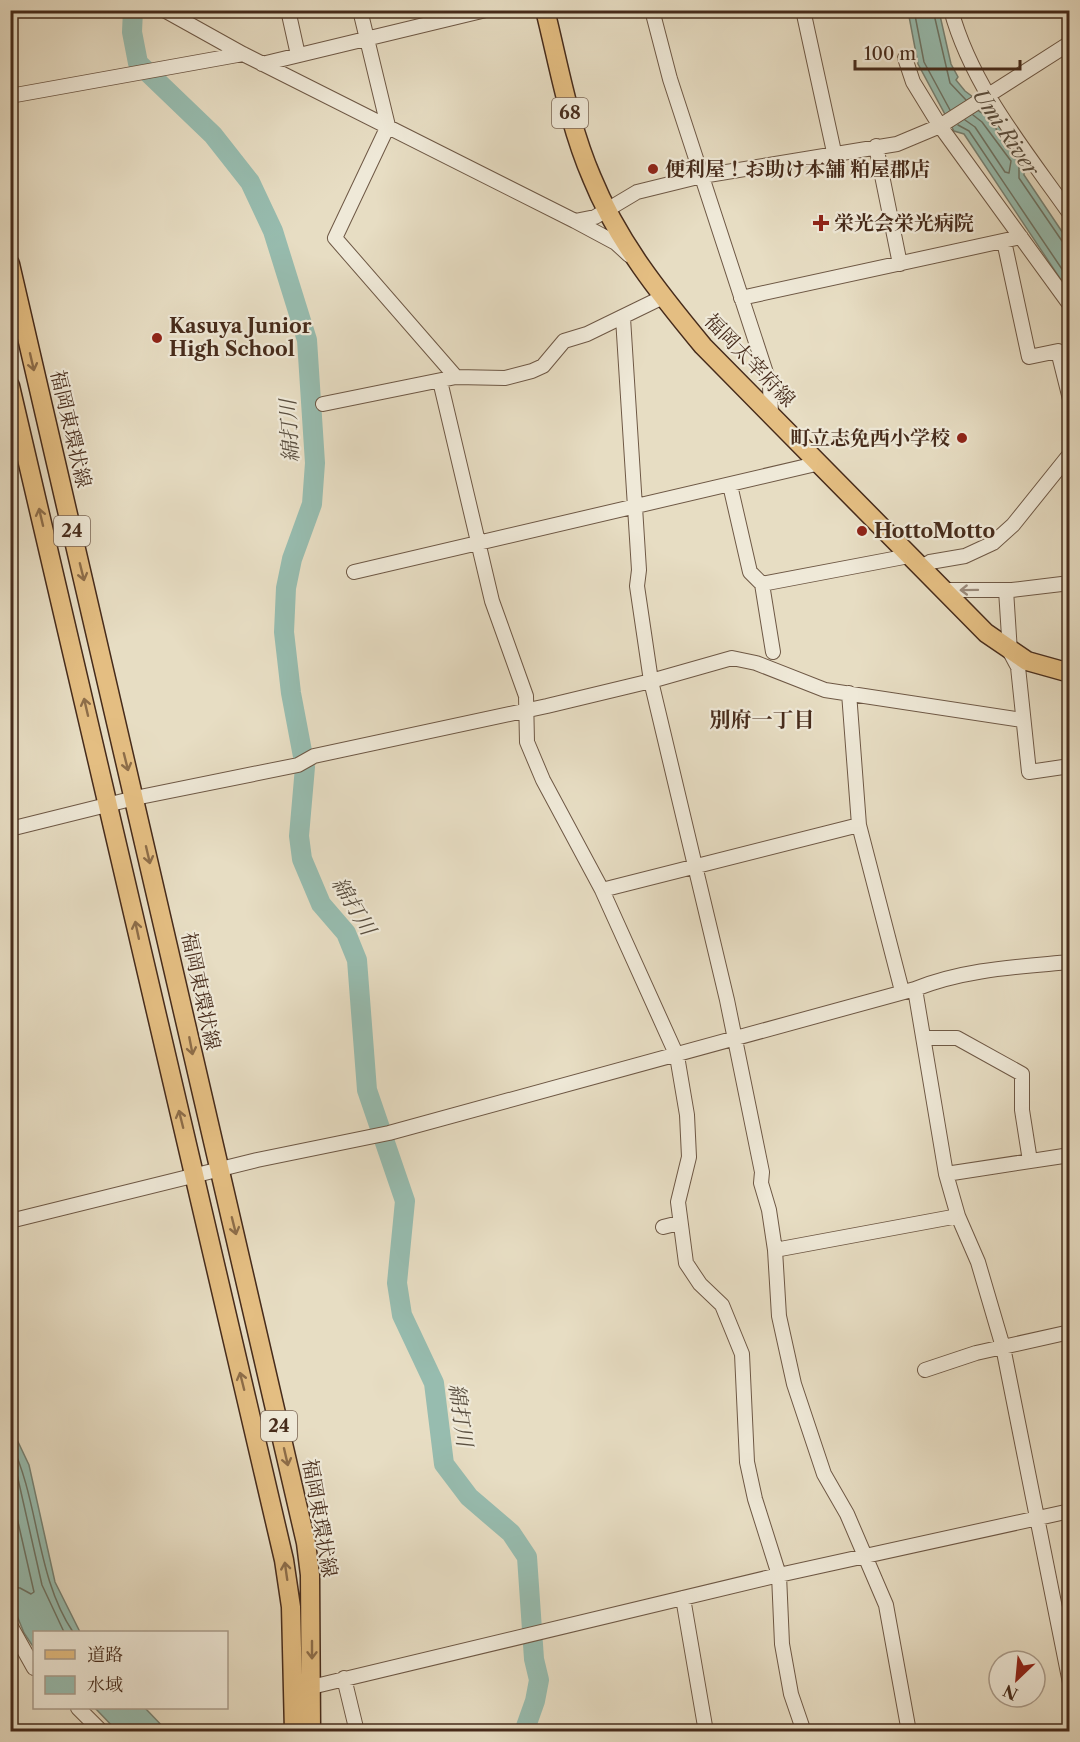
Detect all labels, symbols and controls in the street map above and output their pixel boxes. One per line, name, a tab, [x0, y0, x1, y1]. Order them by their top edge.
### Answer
scale bar	[855, 33, 1020, 71]
text: 100 m	[864, 43, 916, 65]
water label: Umi River	[968, 83, 1045, 182]
road number: 68	[552, 98, 588, 128]
place label: 便利屋！お助け本舗 粕屋郡店	[665, 157, 930, 181]
marker: 便利屋！お助け本舗 粕屋郡店	[646, 162, 660, 176]
place label: 栄光会栄光病院	[834, 211, 974, 235]
marker: 栄光会栄光病院	[812, 214, 830, 232]
street label: 福岡太宰府線	[700, 309, 800, 411]
place label: Kasuya Junior High School	[169, 314, 312, 361]
marker: Kasuya Junior High School	[150, 331, 164, 345]
one-way arrow	[27, 352, 39, 371]
street label: 福岡東環状線	[46, 368, 96, 490]
water label: 綿打川	[275, 397, 303, 463]
place label: 町立志免西小学校	[790, 426, 950, 450]
marker: 町立志免西小学校	[955, 431, 969, 445]
one-way arrow	[35, 508, 46, 527]
road number: 24	[54, 516, 90, 546]
place label: HottoMotto	[874, 519, 995, 543]
marker: HottoMotto	[855, 524, 869, 538]
one-way arrow	[76, 563, 88, 582]
one-way arrow	[960, 584, 980, 596]
one-way arrow	[79, 698, 91, 717]
district label: 別府一丁目	[710, 707, 815, 732]
one-way arrow	[120, 753, 132, 772]
one-way arrow	[142, 846, 154, 865]
water label: 綿打川	[327, 873, 382, 941]
one-way arrow	[130, 920, 142, 939]
street label: 福岡東環状線	[177, 930, 225, 1052]
one-way arrow	[186, 1035, 197, 1055]
one-way arrow	[175, 1110, 187, 1129]
one-way arrow	[228, 1217, 240, 1236]
one-way arrow	[235, 1372, 247, 1391]
water label: 綿打川	[444, 1382, 478, 1450]
road number: 24	[261, 1411, 297, 1441]
one-way arrow	[281, 1448, 293, 1467]
street label: 福岡東環状線	[298, 1457, 342, 1579]
one-way arrow	[280, 1562, 291, 1581]
legend	[33, 1631, 228, 1709]
one-way arrow	[306, 1639, 317, 1659]
text: 道路	[87, 1644, 123, 1666]
north arrow	[987, 1649, 1047, 1709]
text: 水域	[87, 1674, 123, 1696]
text: N	[1000, 1680, 1021, 1705]

